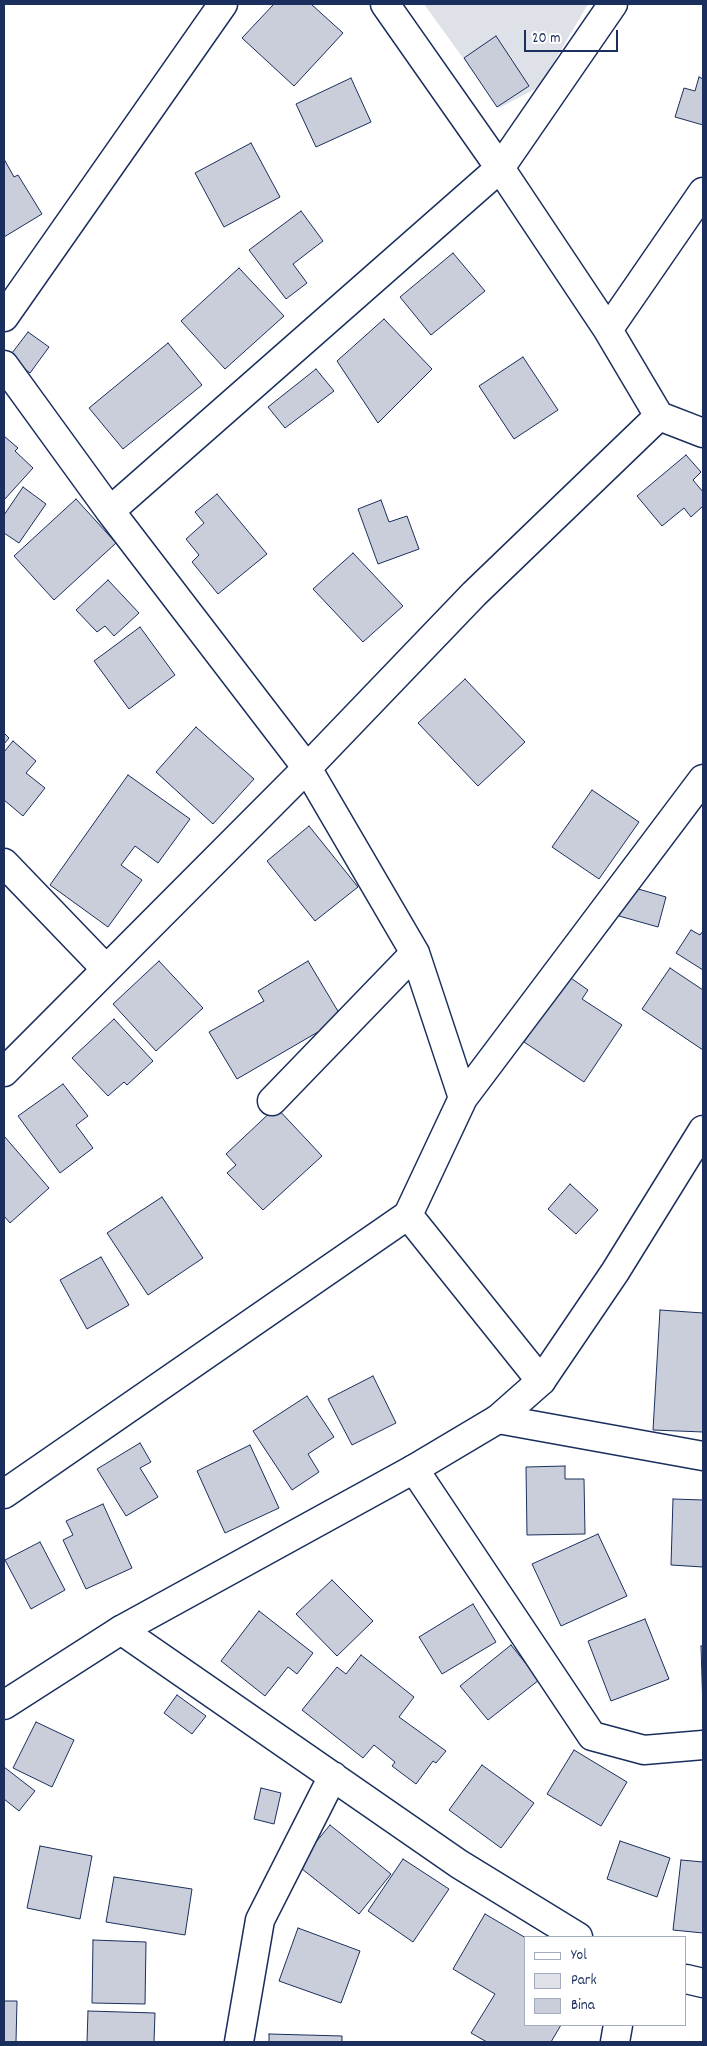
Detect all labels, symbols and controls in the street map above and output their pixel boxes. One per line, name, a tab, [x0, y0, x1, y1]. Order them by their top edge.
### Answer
scale bar	[527, 20, 621, 52]
text: 20 m	[532, 28, 560, 50]
legend	[524, 1936, 687, 2026]
text: Yol	[571, 1945, 587, 1967]
text: Park	[571, 1970, 597, 1992]
text: Bina	[571, 1995, 595, 2017]

